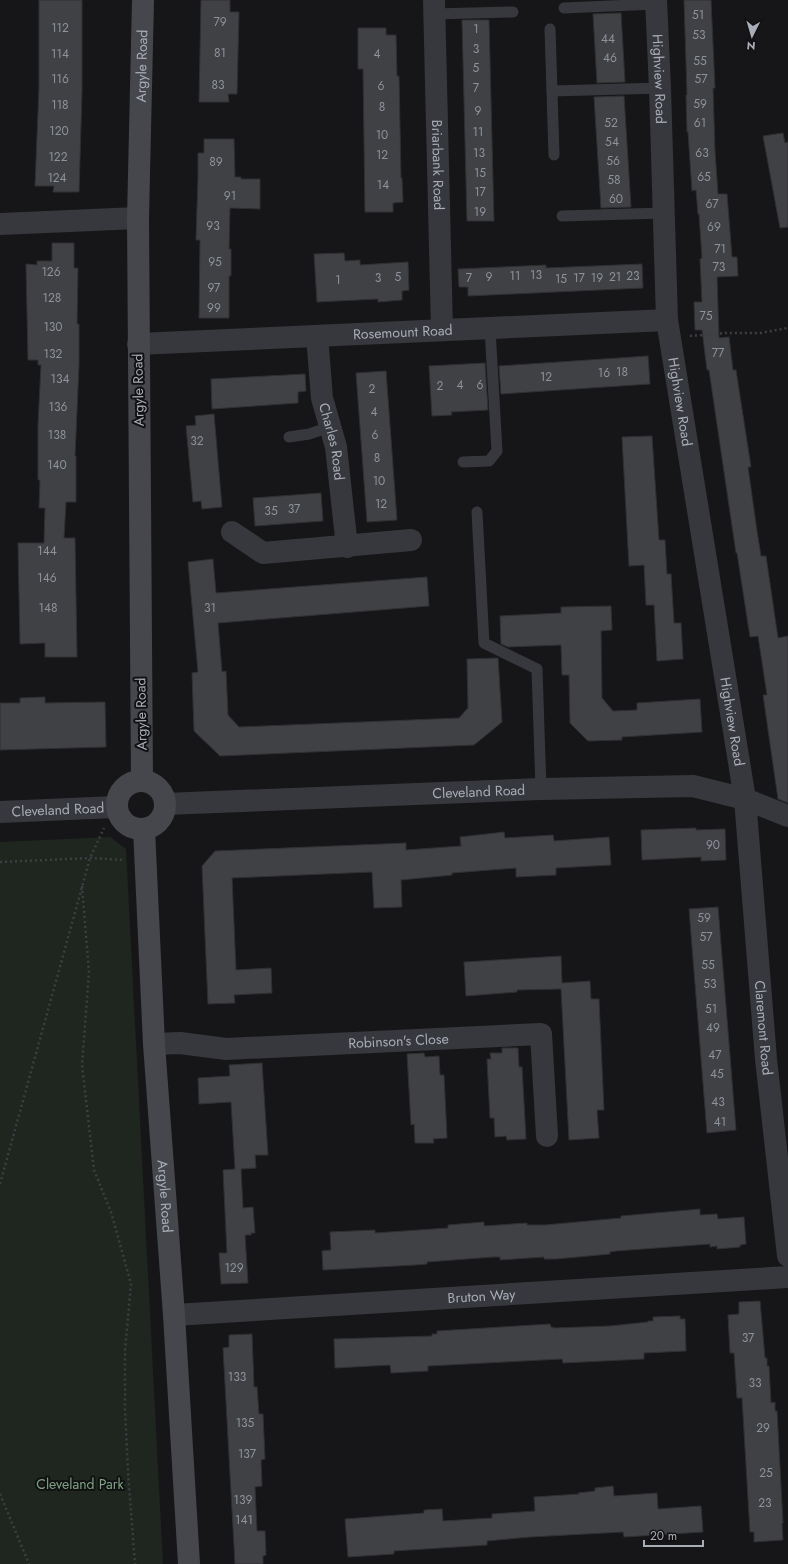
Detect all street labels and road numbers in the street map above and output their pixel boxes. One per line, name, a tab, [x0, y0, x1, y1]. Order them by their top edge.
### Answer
street label: Argyle Road	[131, 29, 152, 103]
street label: Highview Road	[648, 34, 671, 124]
street label: Briarbank Road	[427, 119, 449, 210]
street label: Rosemount Road	[353, 320, 453, 344]
street label: Argyle Road	[127, 353, 149, 427]
street label: Highview Road	[663, 356, 697, 448]
street label: Charles Road	[314, 400, 350, 481]
street label: Highview Road	[715, 676, 749, 767]
street label: Argyle Road	[130, 677, 152, 751]
street label: Cleveland Road	[432, 780, 525, 803]
street label: Cleveland Road	[11, 798, 105, 821]
street label: Claremont Road	[750, 980, 778, 1076]
street label: Robinson's Close	[348, 1028, 449, 1053]
street label: Argyle Road	[153, 1159, 178, 1233]
street label: Bruton Way	[447, 1284, 517, 1308]

